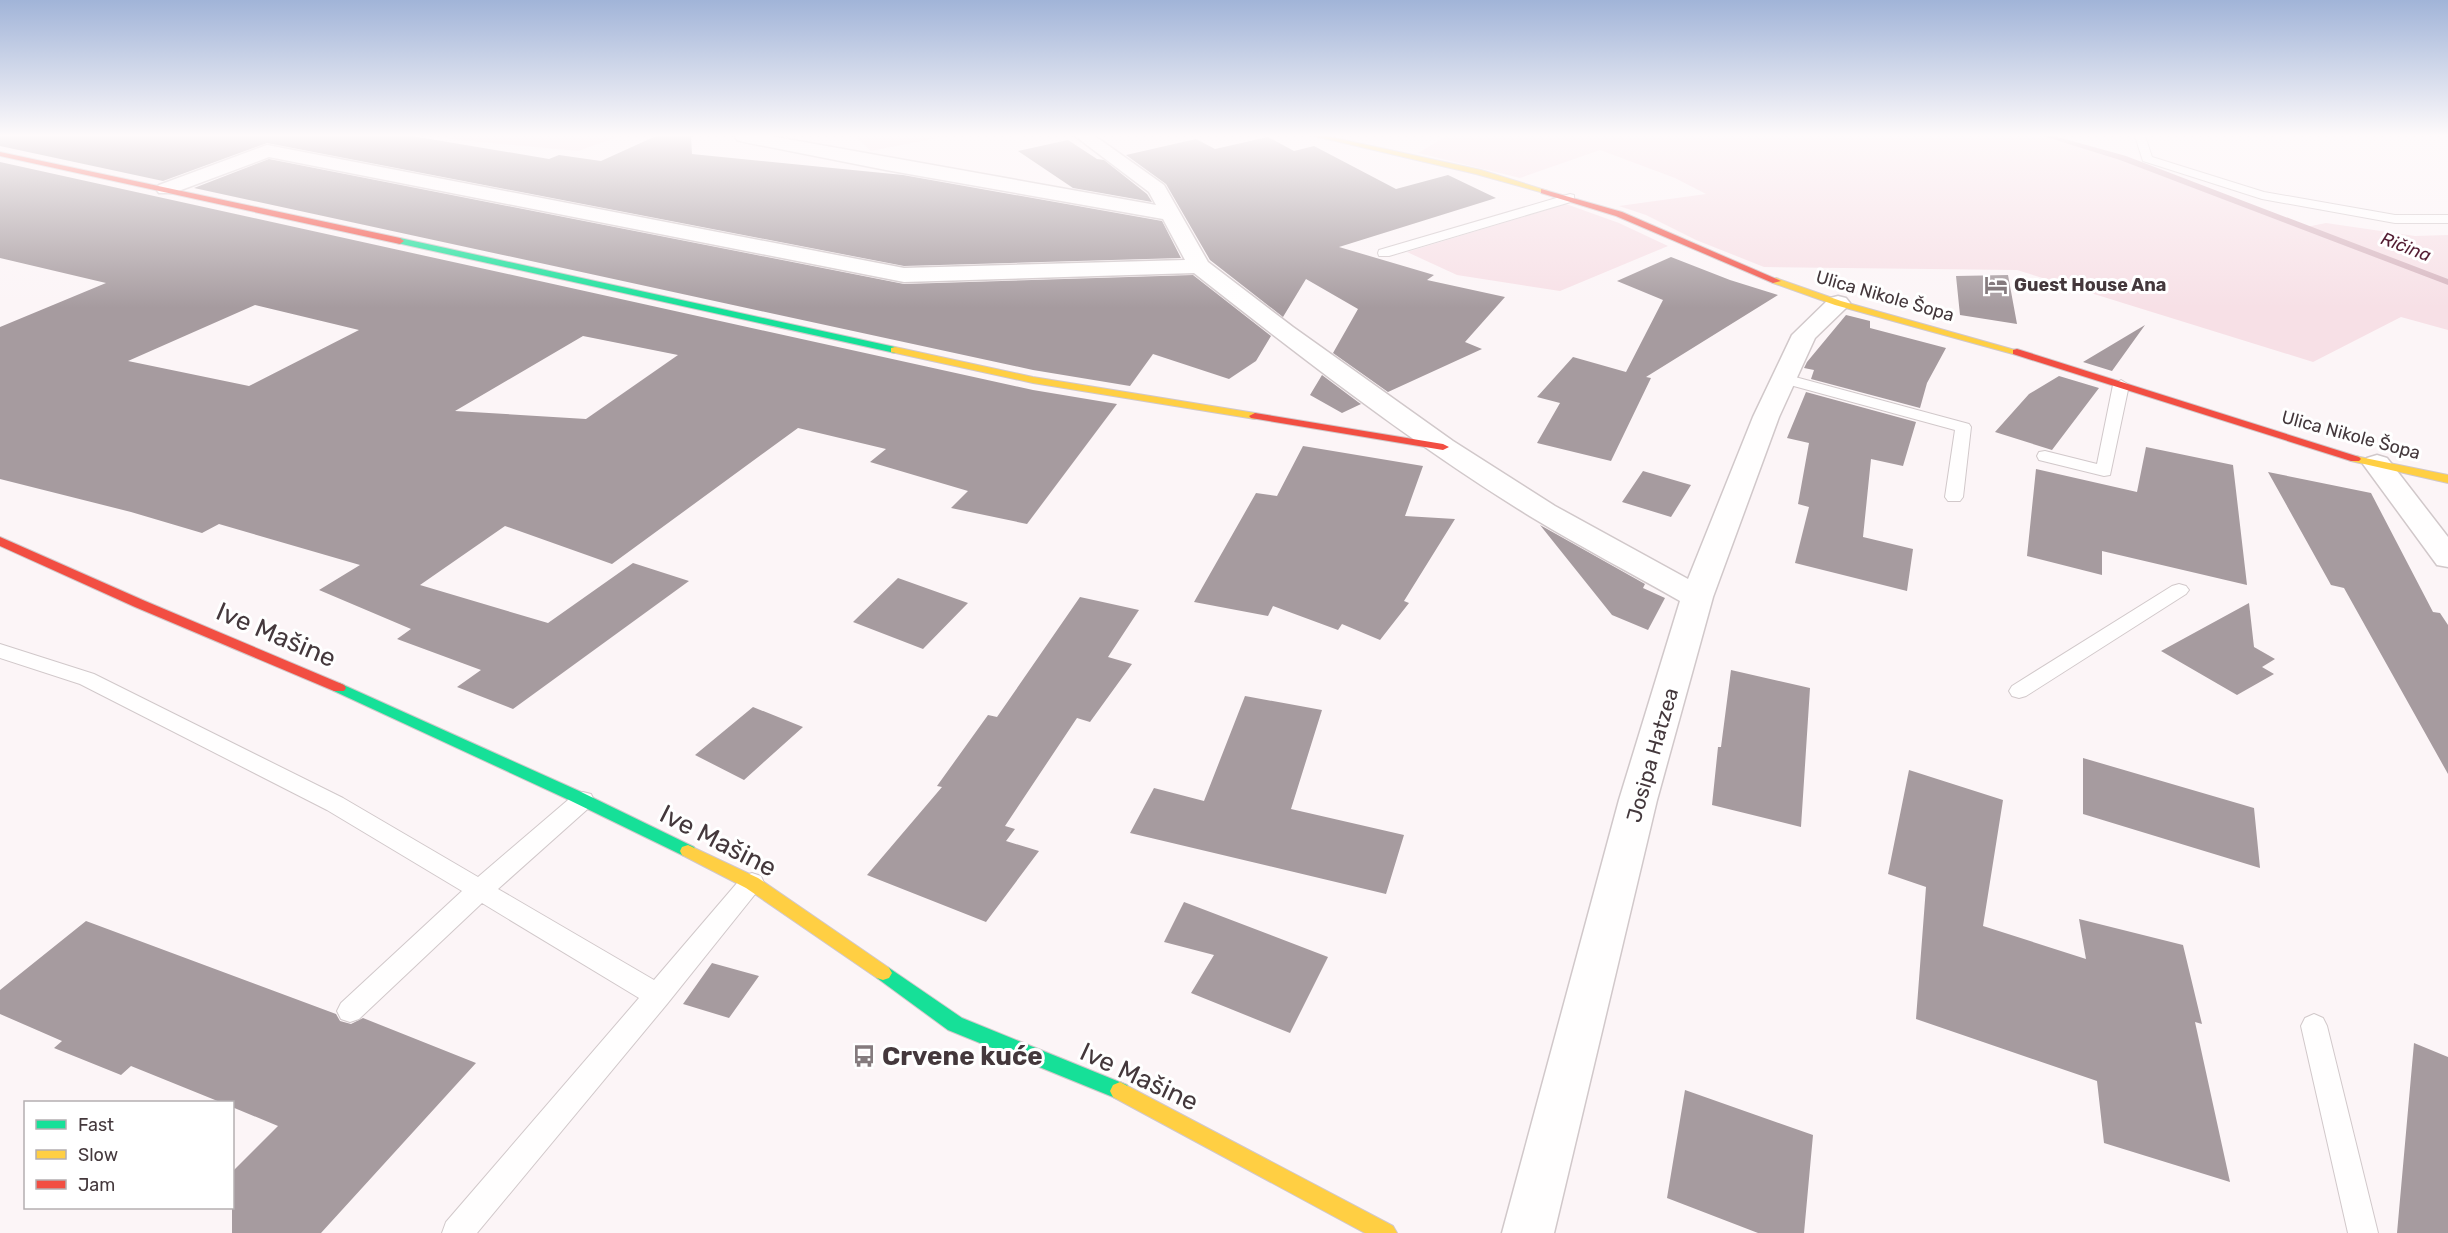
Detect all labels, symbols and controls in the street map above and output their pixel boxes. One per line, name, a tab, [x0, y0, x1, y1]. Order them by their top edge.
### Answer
water label: Ričina	[2378, 227, 2435, 267]
street label: Ulica Nikole Šopa	[1813, 266, 1957, 326]
hotel icon: Guest House Ana	[1983, 272, 2009, 298]
place label: Guest House Ana	[2014, 274, 2166, 296]
street label: Ulica Nikole Šopa	[2279, 406, 2423, 464]
street label: Ive Mašine	[212, 596, 340, 674]
street label: Josipa Hatzea	[1621, 685, 1683, 825]
street label: Ive Mašine	[654, 798, 782, 884]
street label: Ive Mašine	[1075, 1036, 1203, 1118]
place label: Crvene kuće	[882, 1041, 1043, 1072]
bus stop icon: Crvene kuće	[851, 1043, 877, 1069]
legend	[24, 1101, 234, 1209]
text: Fast	[78, 1114, 114, 1136]
text: Slow	[78, 1144, 118, 1166]
text: Jam	[78, 1174, 115, 1196]

